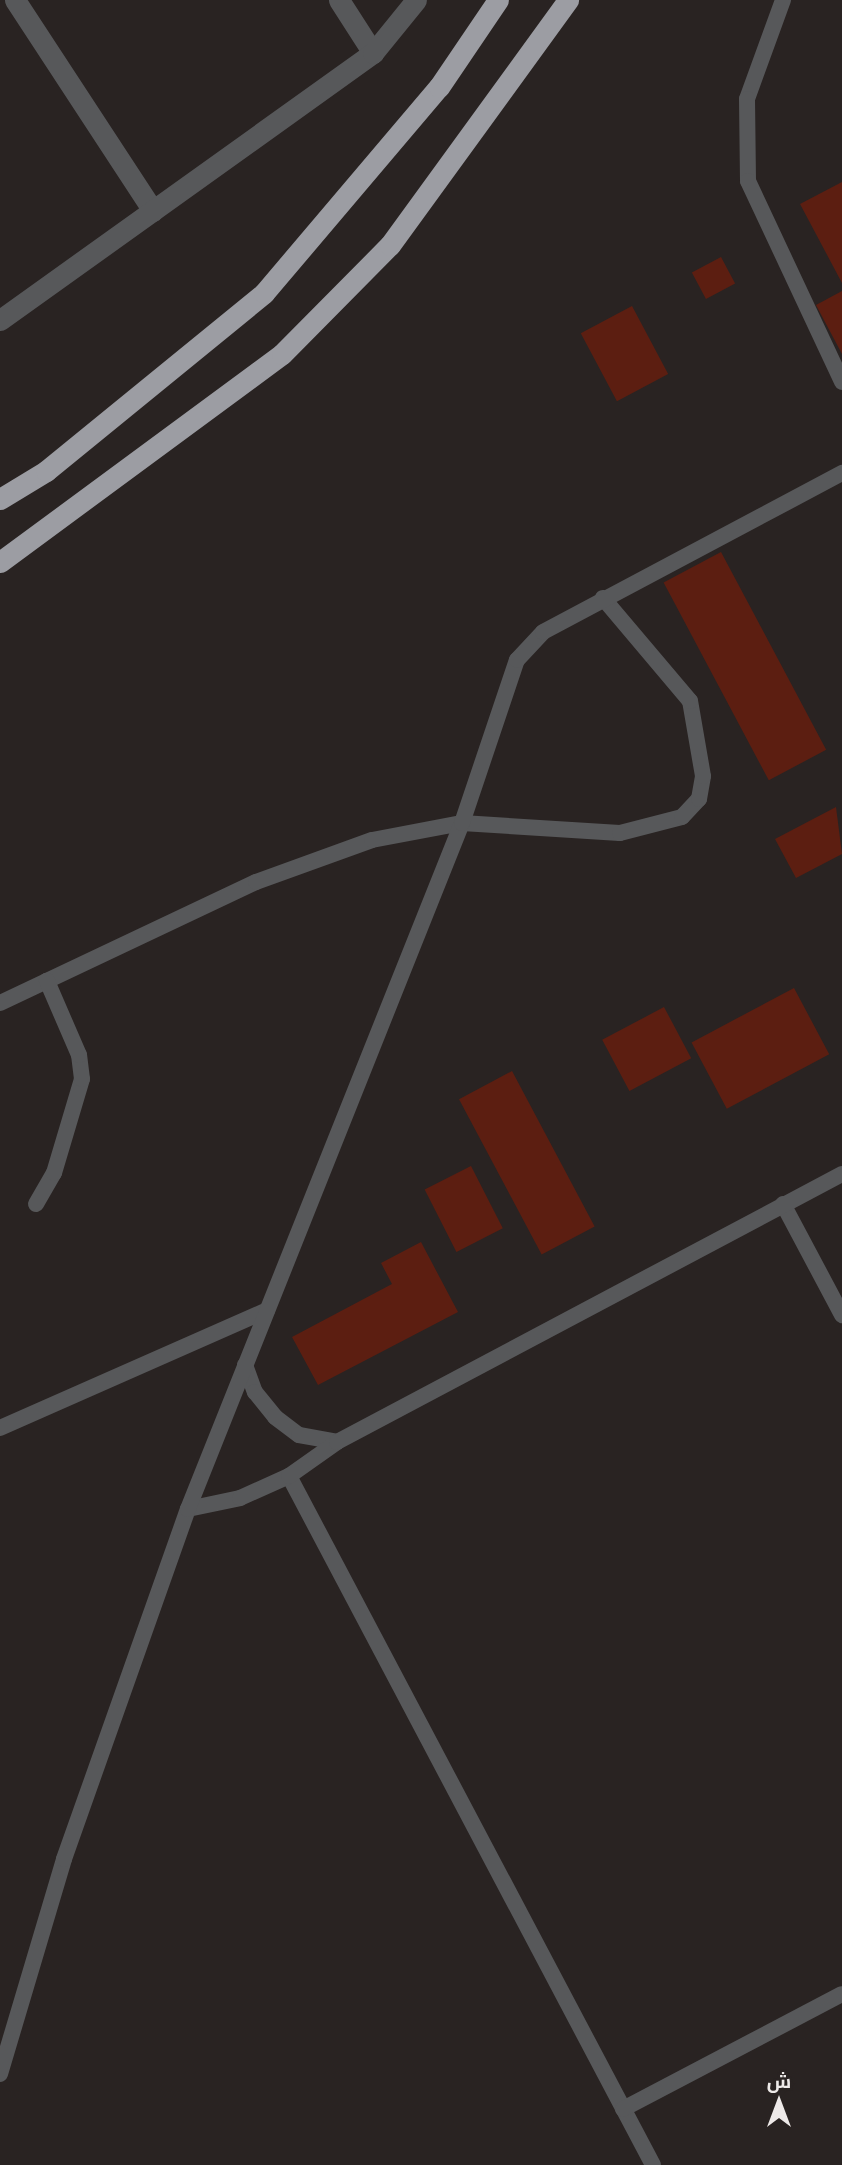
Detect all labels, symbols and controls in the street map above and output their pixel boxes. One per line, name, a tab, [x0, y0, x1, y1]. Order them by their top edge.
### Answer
north arrow	[744, 2067, 814, 2137]
text: ش	[767, 2069, 791, 2093]

